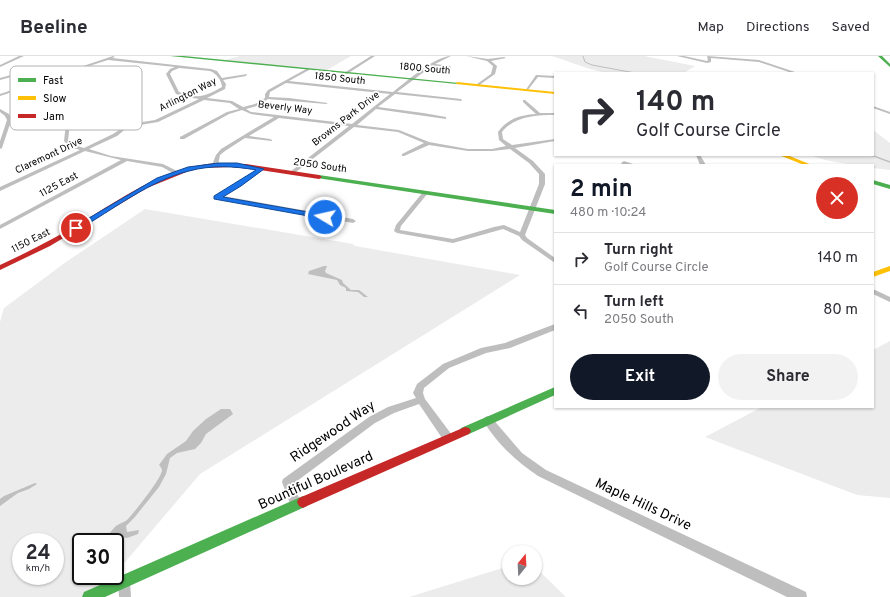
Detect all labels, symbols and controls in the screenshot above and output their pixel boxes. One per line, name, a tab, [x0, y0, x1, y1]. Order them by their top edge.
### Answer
text: Beeline	[20, 16, 88, 40]
text: Map	[698, 19, 724, 36]
text: Directions	[746, 19, 810, 36]
text: Saved	[832, 19, 870, 36]
street label: 1800 South	[399, 60, 451, 78]
legend	[10, 66, 142, 130]
street label: 1850 South	[314, 70, 366, 88]
text: Fast	[43, 74, 63, 88]
street label: Arlington Way	[157, 75, 219, 115]
text: 140 m	[636, 85, 715, 121]
icon: right	[570, 88, 622, 140]
street label: Browns Park Drive	[310, 89, 382, 149]
text: Slow	[43, 92, 66, 106]
street label: Beverly Way	[257, 98, 313, 118]
text: Jam	[43, 110, 64, 124]
text: Golf Course Circle	[636, 120, 781, 143]
street label: Claremont Drive	[13, 135, 85, 177]
street label: 2050 South	[292, 156, 348, 176]
street label: 1125 East	[38, 169, 81, 201]
text: 2 min	[570, 175, 633, 205]
button: close	[816, 177, 858, 219]
position arrow	[304, 196, 346, 238]
text: 480 m · 10:24	[570, 205, 646, 221]
pin	[59, 211, 93, 245]
icon: arrive	[65, 217, 87, 239]
street label: 1150 East	[9, 226, 53, 256]
text: Turn right	[604, 241, 673, 260]
icon: right	[570, 248, 592, 270]
text: 140 m	[818, 249, 858, 268]
text: Golf Course Circle	[604, 260, 708, 276]
text: Turn left	[604, 293, 664, 312]
icon: left	[570, 300, 592, 322]
text: 80 m	[823, 301, 858, 320]
text: 2050 South	[604, 312, 674, 328]
button: Exit	[570, 354, 710, 400]
button: Share	[718, 354, 858, 400]
street label: Ridgewood Way	[287, 397, 379, 467]
street label: Bountiful Boulevard	[256, 448, 376, 514]
street label: Maple Hills Drive	[592, 475, 694, 535]
speed limit sign: 30	[72, 533, 124, 585]
text: 24	[25, 541, 51, 567]
north arrow	[502, 545, 542, 585]
map controls	[502, 545, 542, 585]
text: km/h	[26, 562, 50, 575]

